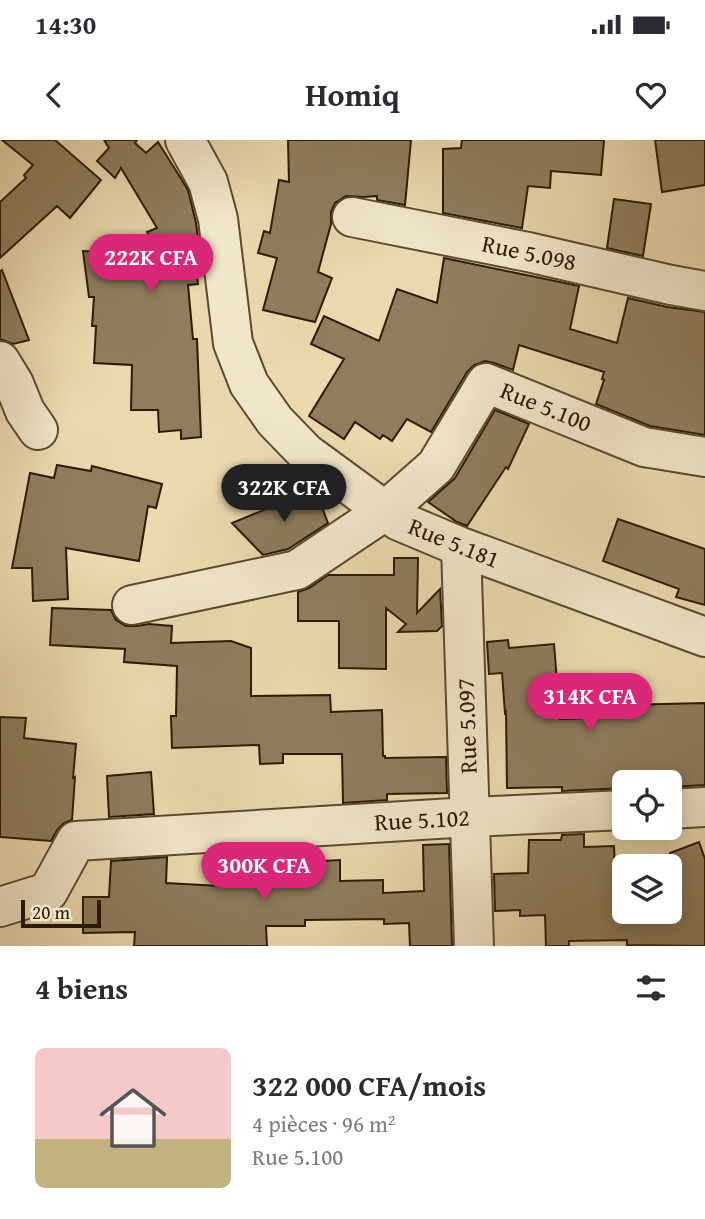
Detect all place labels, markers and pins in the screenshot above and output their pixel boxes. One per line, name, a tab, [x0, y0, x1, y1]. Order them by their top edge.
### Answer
pin: 222K CFA	[79, 234, 223, 294]
pin: 322K CFA	[212, 464, 356, 524]
pin: 314K CFA	[518, 674, 662, 733]
pin: 300K CFA	[192, 842, 336, 902]

